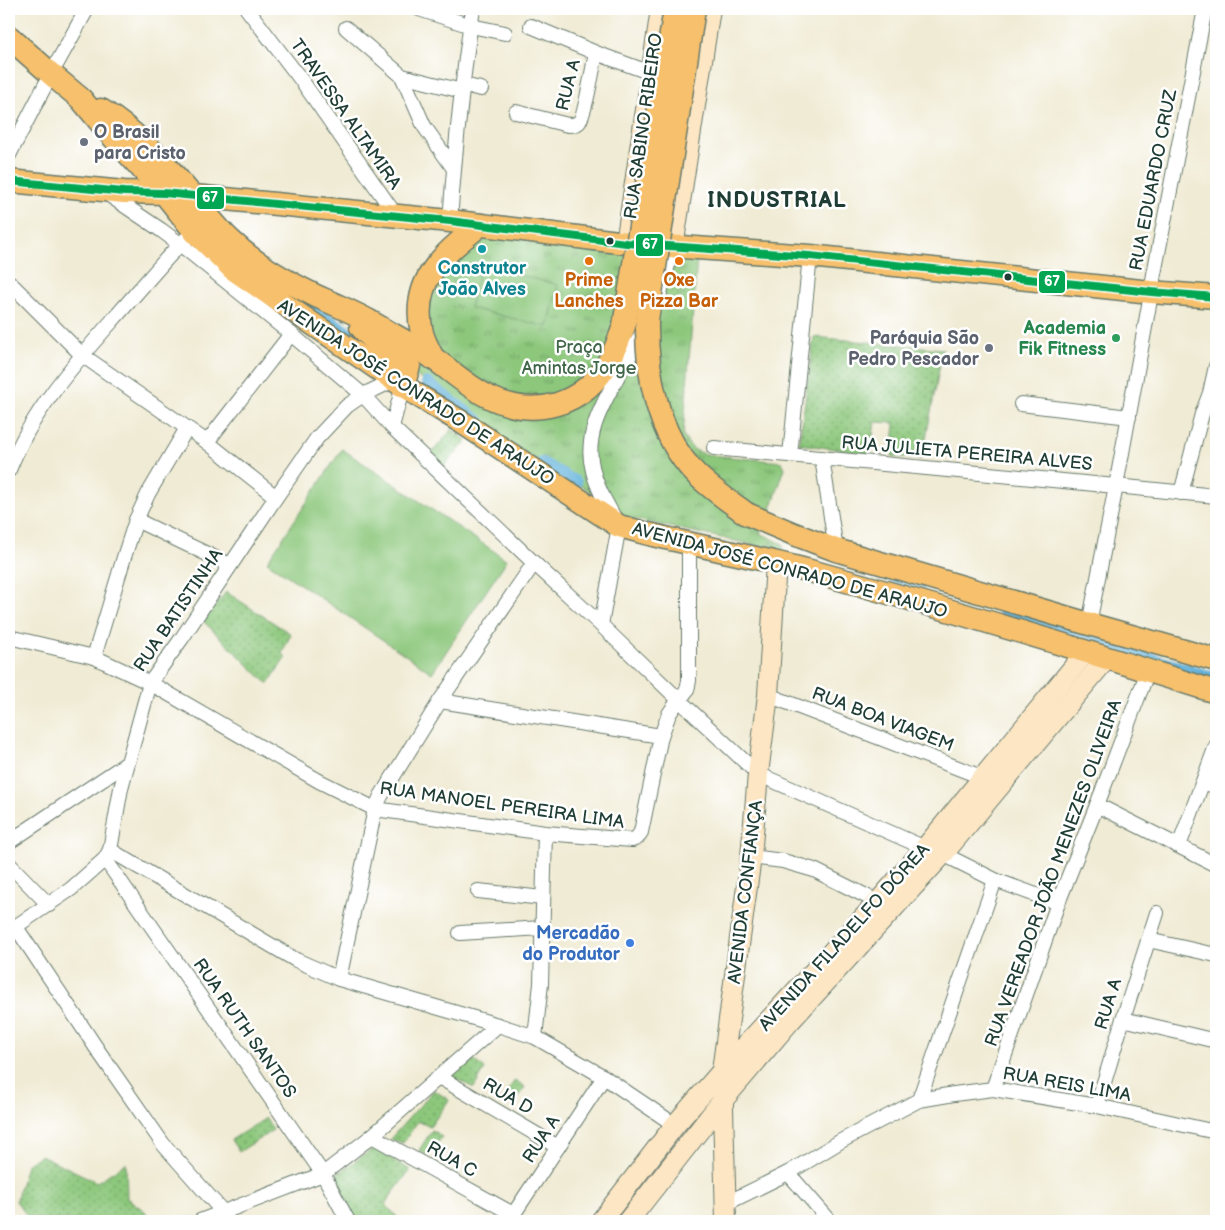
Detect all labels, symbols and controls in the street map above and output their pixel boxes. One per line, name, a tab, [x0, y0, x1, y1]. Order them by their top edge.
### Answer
street label: RUA SABINO RIBEIRO	[620, 32, 667, 220]
street label: TRAVESSA ALTAMIRA	[286, 35, 405, 193]
street label: RUA A	[552, 57, 585, 113]
street label: RUA EDUARDO CRUZ	[1126, 88, 1181, 273]
place label: O Brasil para Cristo	[94, 122, 186, 164]
marker: O Brasil para Cristo	[78, 136, 90, 148]
line badge: 67	[196, 186, 225, 210]
district label: INDUSTRIAL	[707, 187, 847, 214]
text: 67	[202, 189, 218, 206]
line badge: 67	[635, 233, 664, 257]
unlabelled marker	[605, 236, 615, 246]
text: 67	[642, 236, 658, 253]
marker: Construtor João Alves	[476, 243, 488, 255]
marker: Prime Lanches	[583, 255, 595, 267]
marker: Oxe Pizza Bar	[673, 255, 685, 267]
place label: Construtor João Alves	[438, 258, 527, 300]
place label: Prime Lanches	[554, 270, 624, 312]
place label: Oxe Pizza Bar	[640, 270, 719, 312]
line badge: 67	[1038, 270, 1066, 294]
unlabelled marker	[1003, 272, 1013, 282]
text: 67	[1044, 273, 1060, 290]
street label: AVENIDA JOSÉ CONRADO DE ARAUJO	[274, 293, 559, 490]
place label: Academia Fik Fitness	[1018, 318, 1106, 360]
place label: Paróquia São Pedro Pescador	[848, 328, 980, 370]
marker: Academia Fik Fitness	[1110, 332, 1122, 344]
park label: Praça Amintas Jorge	[522, 337, 637, 379]
marker: Paróquia São Pedro Pescador	[983, 342, 995, 354]
street label: RUA JULIETA PEREIRA ALVES	[841, 432, 1093, 475]
street label: AVENIDA JOSÉ CONRADO DE ARAUJO	[630, 516, 950, 623]
street label: RUA BATISTINHA	[129, 545, 227, 676]
street label: RUA BOA VIAGEM	[809, 683, 957, 756]
street label: RUA VEREADOR JOÃO MENEZES OLIVEIRA	[980, 696, 1126, 1050]
street label: RUA MANOEL PEREIRA LIMA	[378, 778, 626, 833]
street label: AVENIDA CONFIANÇA	[724, 799, 767, 985]
street label: AVENIDA FILADELFO DÓREA	[753, 838, 934, 1035]
place label: Mercadão do Produtor	[522, 923, 621, 965]
marker: Mercadão do Produtor	[624, 937, 636, 949]
street label: RUA RUTH SANTOS	[189, 955, 301, 1102]
street label: RUA A	[1091, 976, 1126, 1032]
street label: RUA REIS LIMA	[1001, 1063, 1133, 1106]
street label: RUA D	[479, 1074, 537, 1119]
street label: RUA A	[518, 1112, 564, 1167]
street label: RUA C	[423, 1137, 481, 1182]

